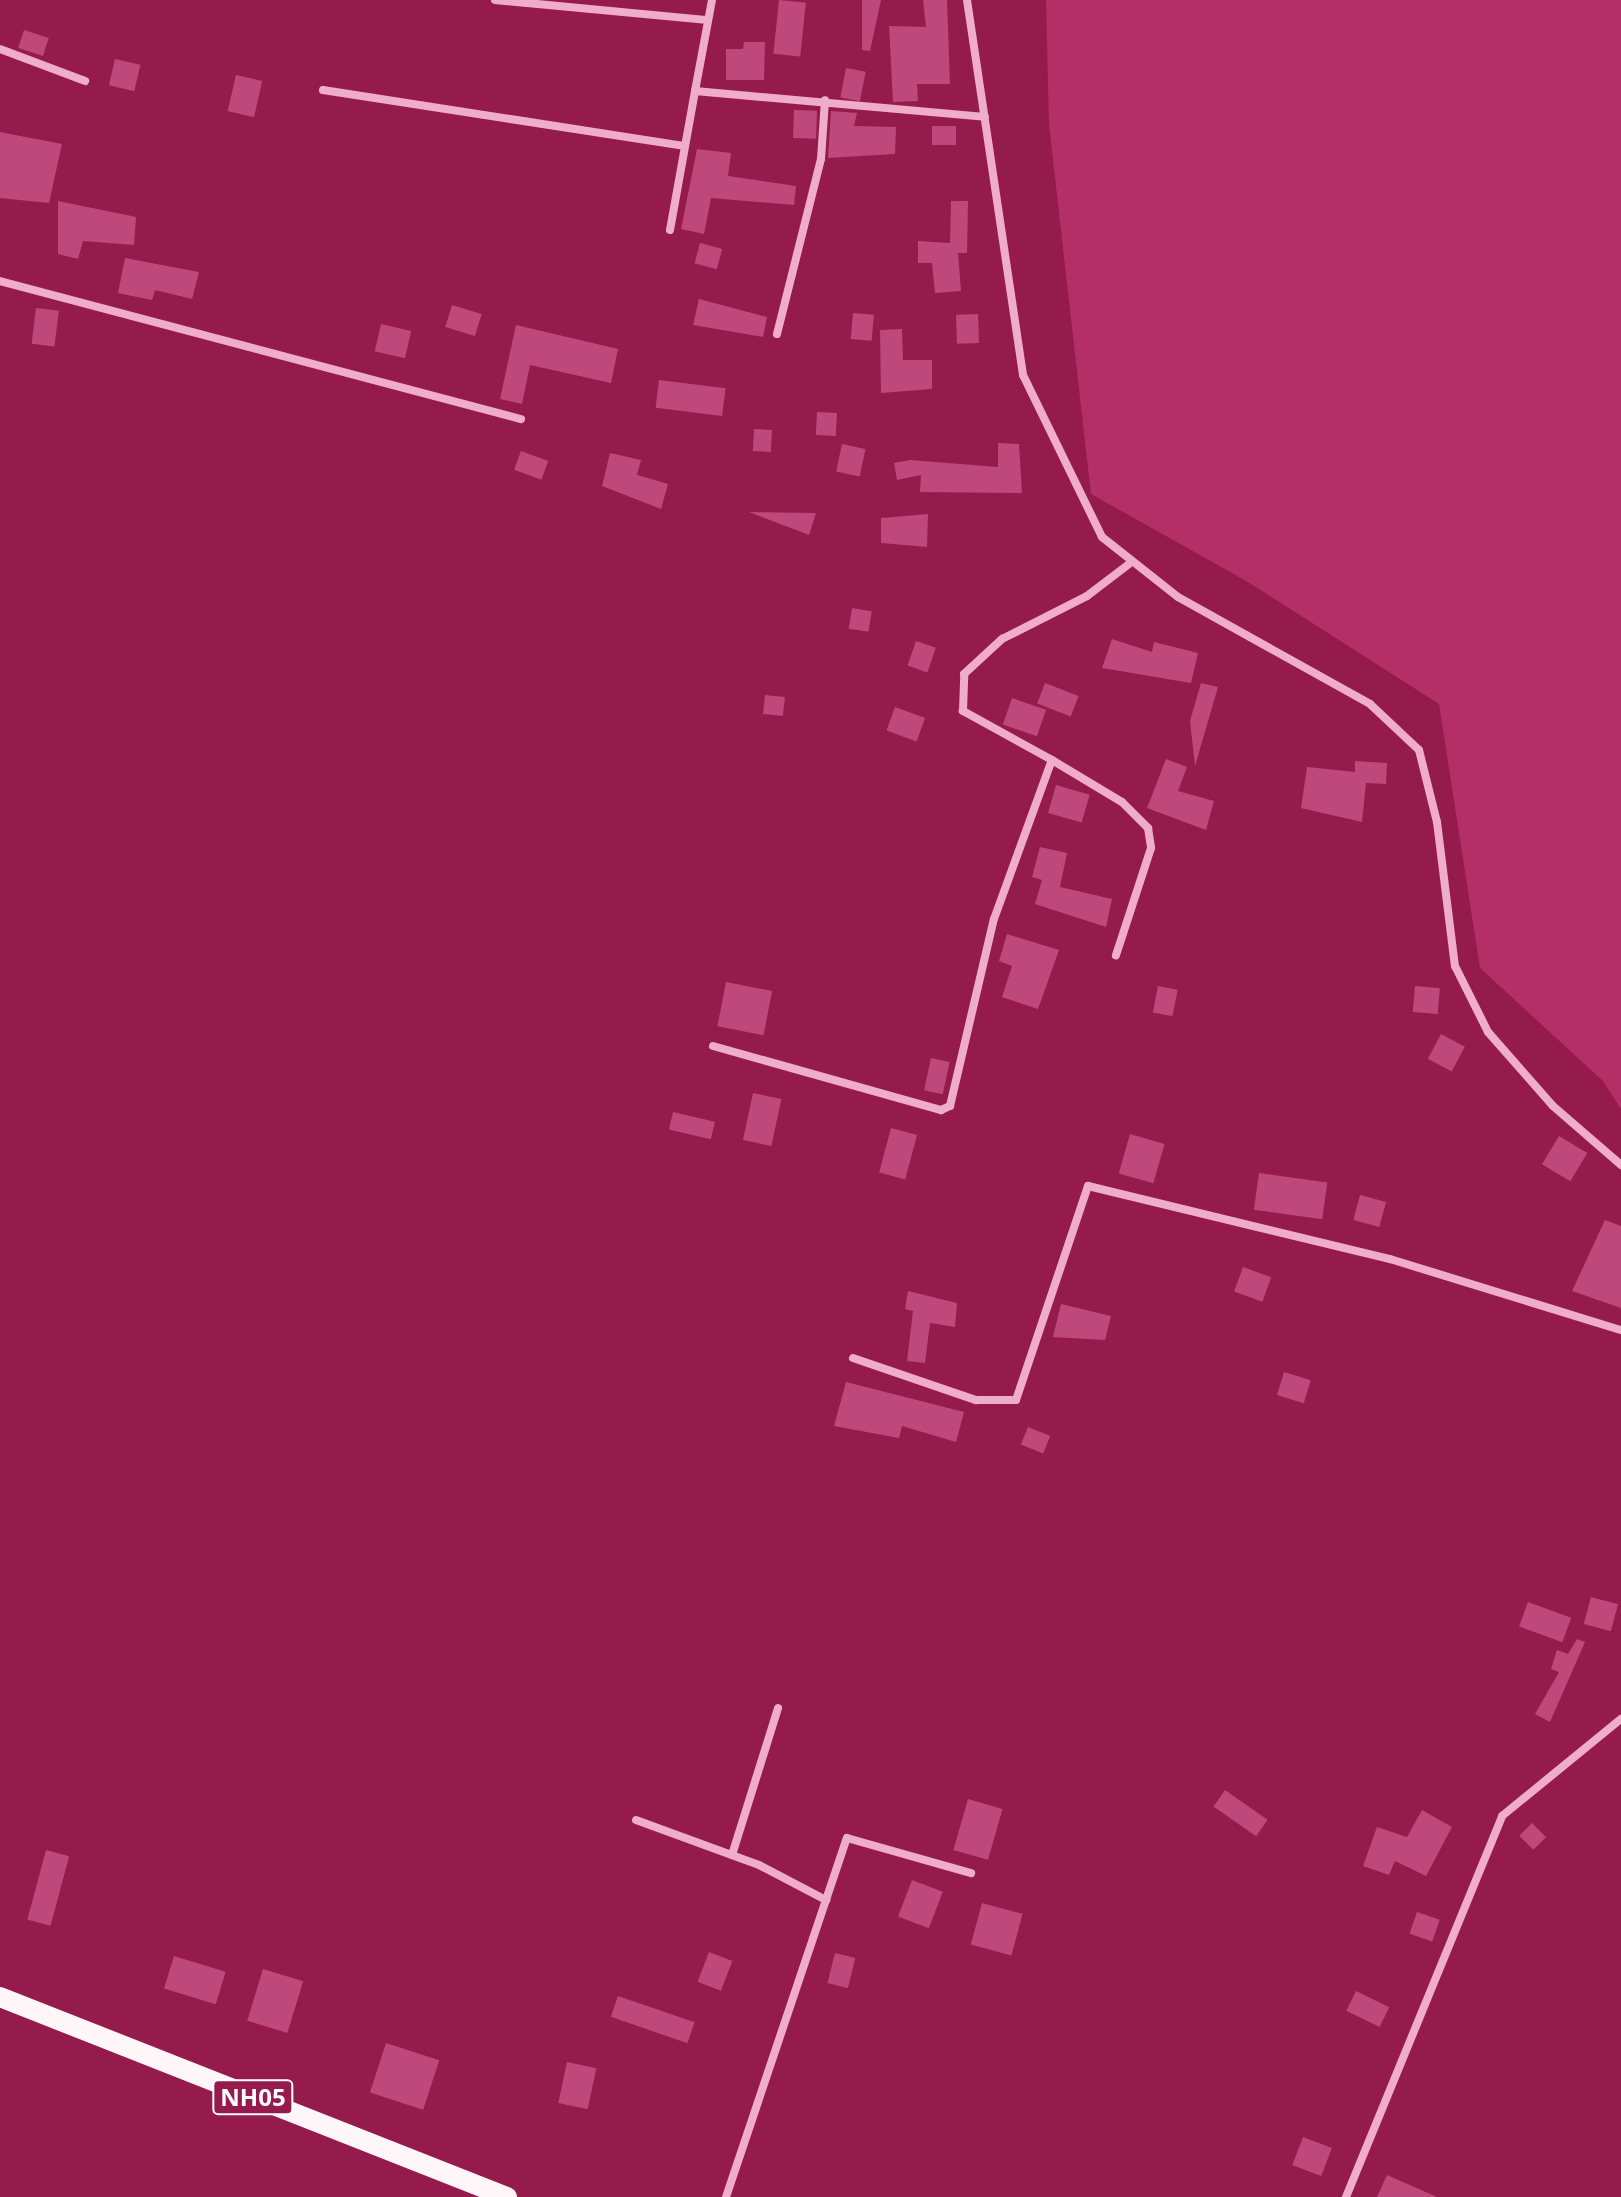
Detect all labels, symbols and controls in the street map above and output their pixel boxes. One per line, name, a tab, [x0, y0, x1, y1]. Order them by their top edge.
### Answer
road number: NH05	[211, 2077, 295, 2117]

